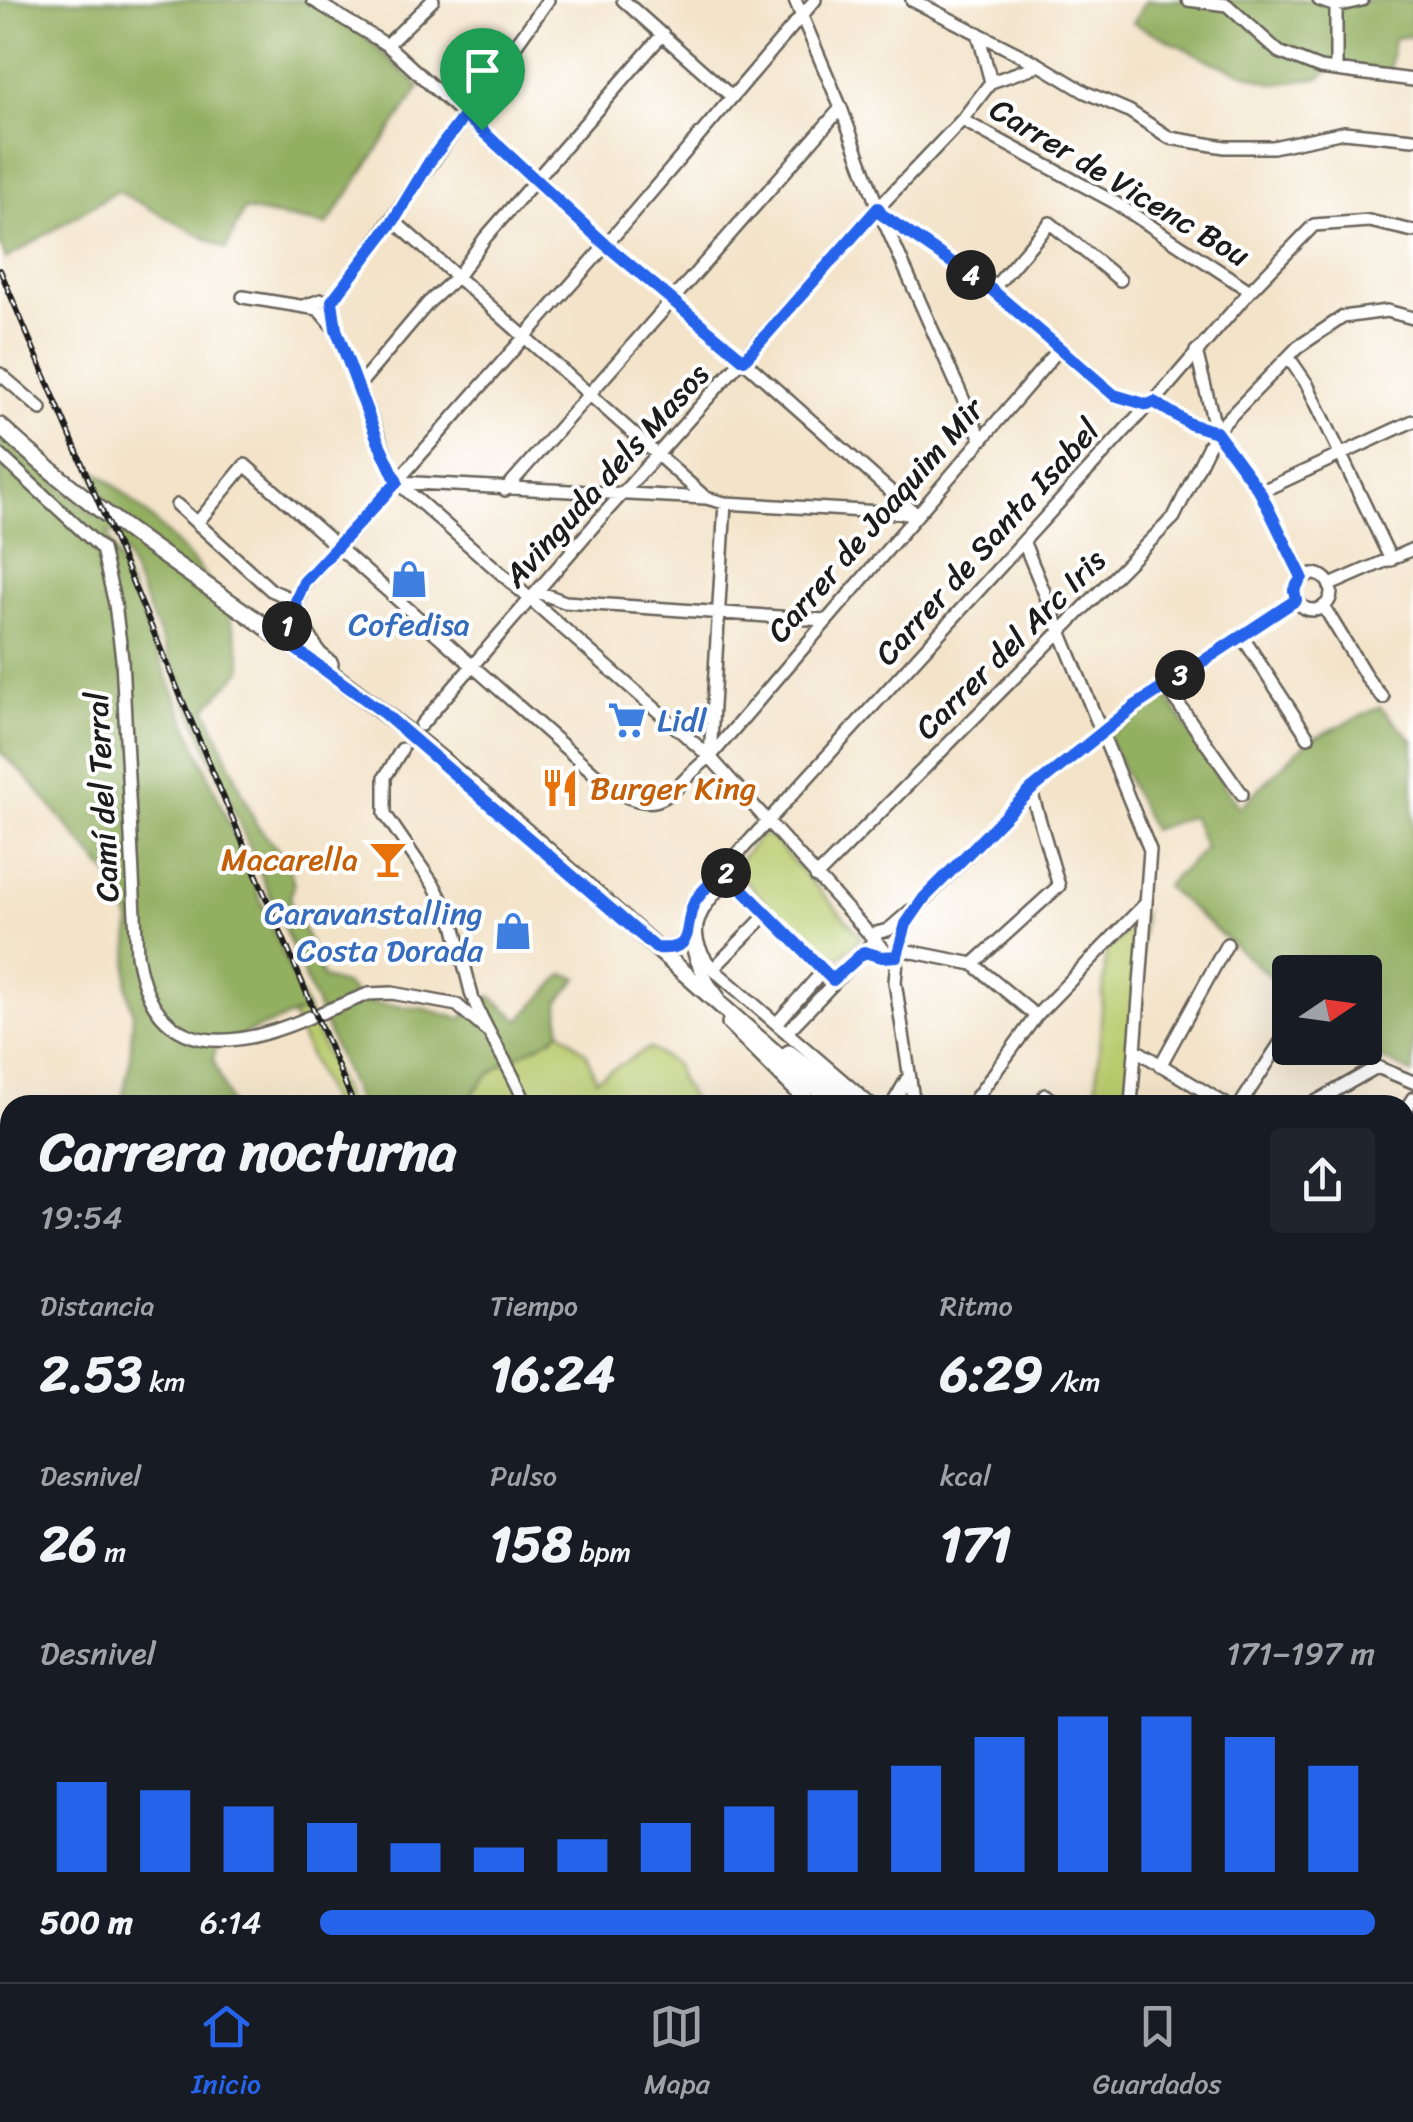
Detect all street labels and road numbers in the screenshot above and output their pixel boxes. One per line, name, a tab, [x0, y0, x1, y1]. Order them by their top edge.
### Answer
street label: Carrer de Vicenc Bou	[978, 82, 1261, 283]
street label: Avinguda dels Masos	[488, 349, 724, 602]
street label: Carrer de Joaquim Mir	[752, 383, 1000, 656]
street label: Carrer de Santa Isabel	[860, 405, 1115, 679]
street label: Carrer del Arc Iris	[901, 535, 1120, 754]
street label: Camí del Terral	[68, 690, 136, 903]

